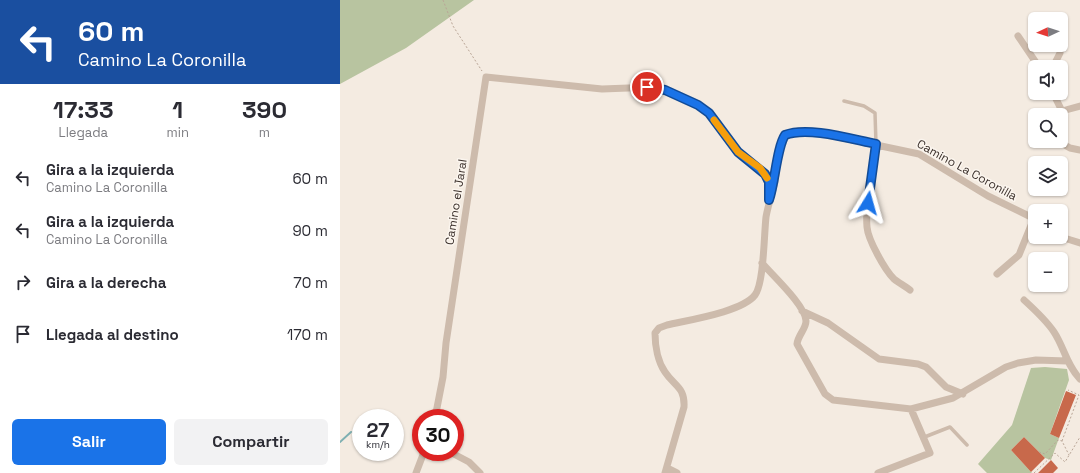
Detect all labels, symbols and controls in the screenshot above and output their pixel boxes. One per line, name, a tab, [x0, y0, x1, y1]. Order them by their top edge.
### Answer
north arrow	[1028, 12, 1068, 52]
map controls	[1028, 12, 1068, 292]
text: 60 m	[78, 13, 144, 49]
icon: left	[12, 16, 64, 68]
text: Camino La Coronilla	[78, 48, 246, 71]
button: sound	[1028, 60, 1068, 100]
pin	[630, 70, 664, 104]
icon: arrive	[636, 76, 658, 98]
text: 17:33	[53, 94, 114, 125]
text: 1	[172, 94, 183, 125]
text: 390	[242, 94, 287, 125]
button: search	[1028, 108, 1068, 148]
text: Llegada	[59, 124, 108, 141]
text: min	[167, 124, 189, 141]
text: m	[259, 124, 270, 141]
street label: Camino La Coronilla	[914, 136, 1020, 204]
button: layers	[1028, 156, 1068, 196]
street label: Camino el Jaral	[441, 158, 471, 246]
text: Gira a la izquierda	[46, 160, 174, 179]
icon: left	[12, 167, 34, 189]
text: 60 m	[292, 169, 328, 188]
text: Camino La Coronilla	[46, 179, 168, 196]
position arrow	[847, 182, 889, 224]
button: +	[1028, 204, 1068, 244]
text: Gira a la izquierda	[46, 212, 174, 231]
icon: left	[12, 219, 34, 241]
text: 90 m	[292, 221, 328, 240]
text: Camino La Coronilla	[46, 231, 168, 248]
button: −	[1028, 252, 1068, 292]
icon: right	[12, 271, 34, 293]
text: Gira a la derecha	[46, 273, 166, 292]
text: 70 m	[293, 273, 328, 292]
icon: arrive	[12, 323, 34, 345]
text: Llegada al destino	[46, 325, 179, 344]
text: 170 m	[287, 325, 328, 344]
speed limit sign: 30	[412, 409, 464, 461]
text: 27	[367, 417, 389, 443]
button: Salir	[12, 419, 166, 465]
button: Compartir	[174, 419, 328, 465]
text: km/h	[366, 438, 390, 451]

